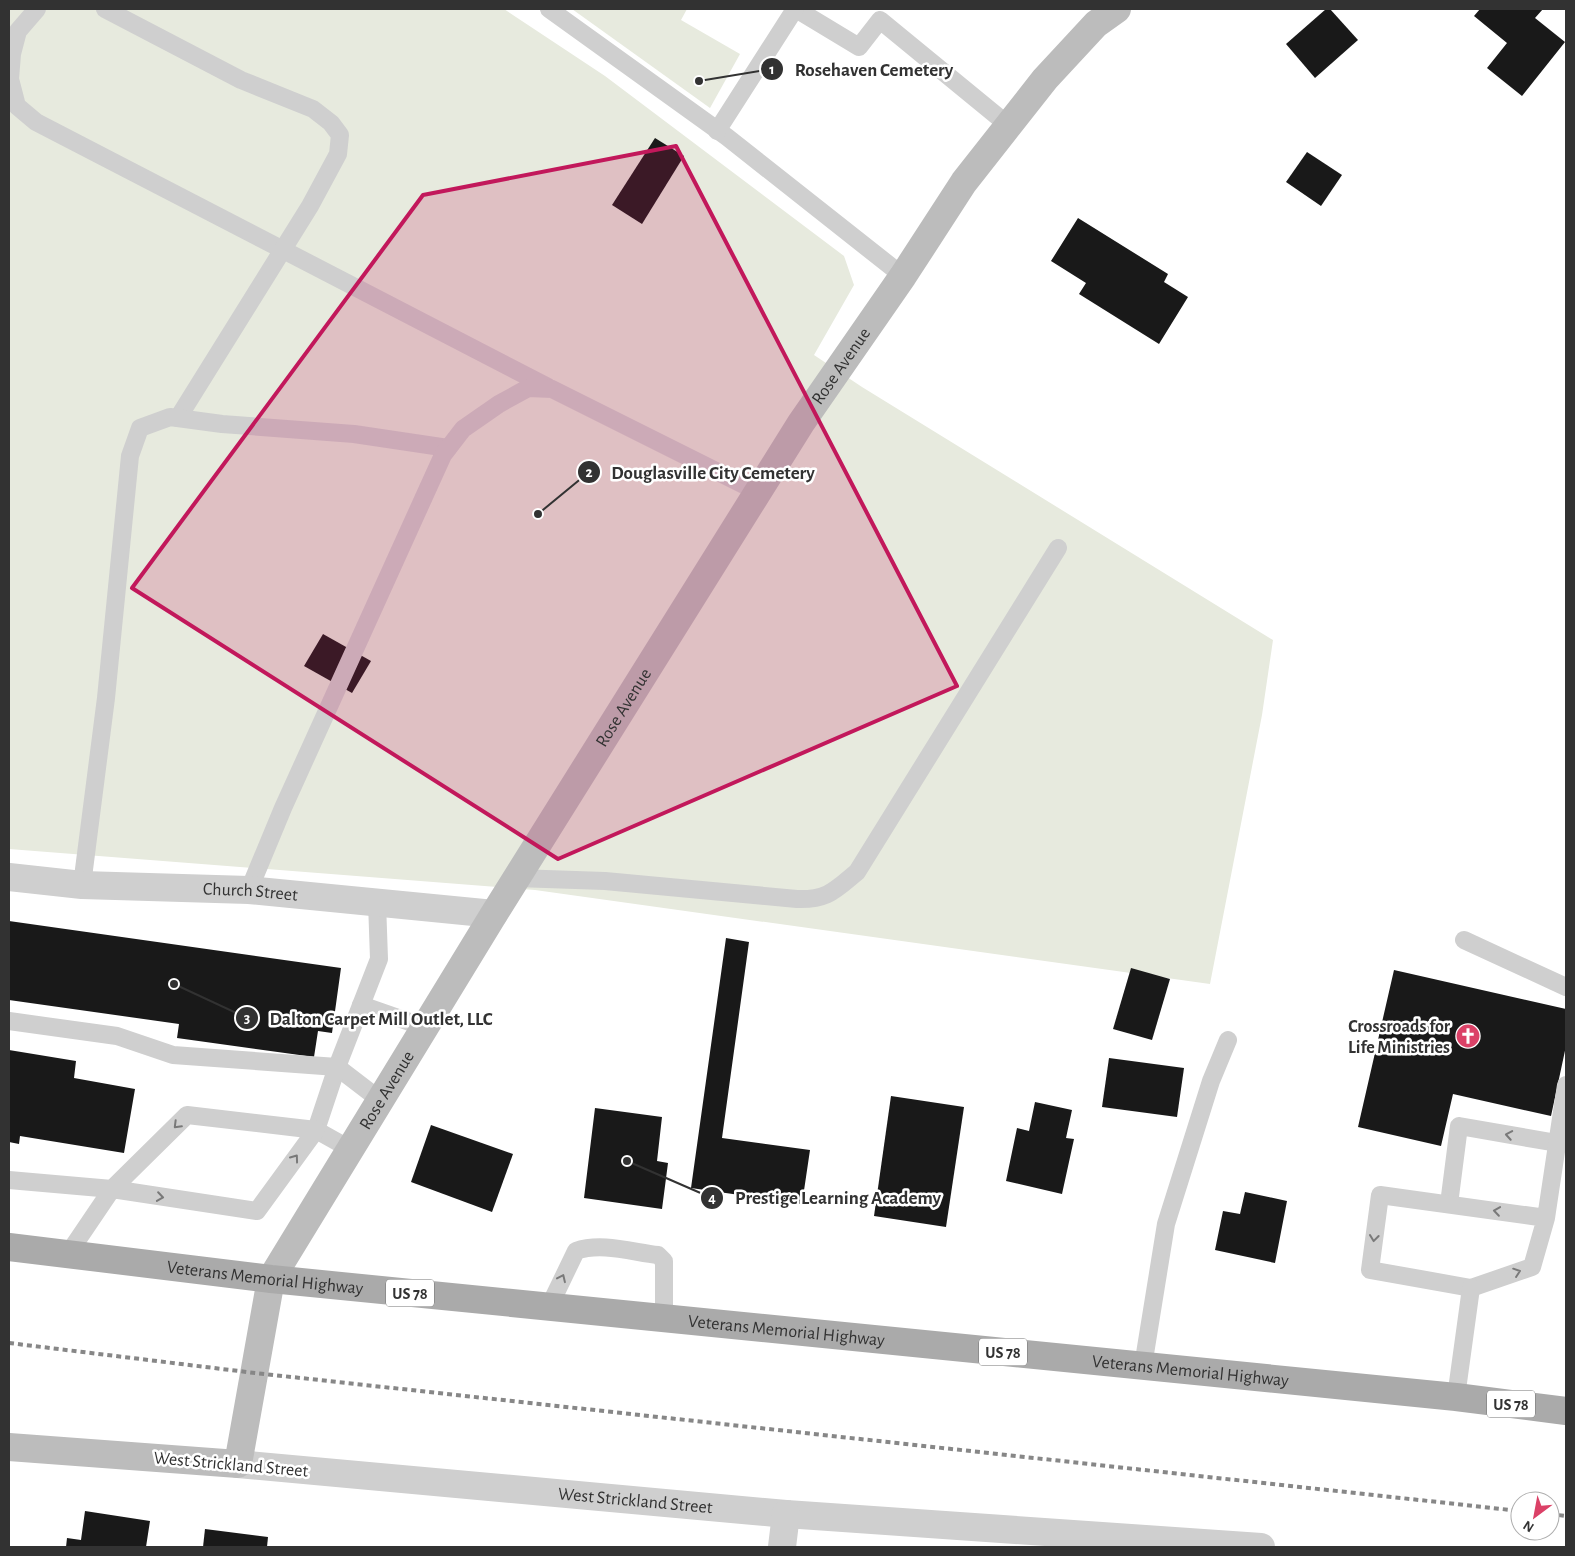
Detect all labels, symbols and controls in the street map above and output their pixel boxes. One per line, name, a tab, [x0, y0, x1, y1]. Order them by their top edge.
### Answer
callout: Rosehaven Cemetery	[760, 52, 963, 86]
text: Rosehaven Cemetery	[795, 61, 954, 80]
text: 1	[769, 62, 775, 77]
street label: Rose Avenue	[809, 325, 874, 408]
callout: Douglasville City Cemetery	[576, 455, 825, 489]
text: Douglasville City Cemetery	[611, 464, 815, 483]
text: 2	[585, 465, 593, 480]
street label: Rose Avenue	[593, 666, 655, 750]
street label: Church Street	[203, 881, 299, 905]
callout: Dalton Carpet Mill Outlet, LLC	[234, 1001, 502, 1035]
text: Dalton Carpet Mill Outlet, LLC	[269, 1010, 493, 1029]
text: 3	[244, 1011, 250, 1026]
place label: Crossroads for Life Ministries	[1348, 1018, 1451, 1057]
church icon: Crossroads for Life Ministries	[1455, 1023, 1481, 1049]
street label: Rose Avenue	[357, 1048, 418, 1133]
one-way arrow	[174, 1119, 183, 1128]
one-way arrow	[1505, 1130, 1513, 1140]
one-way arrow	[289, 1154, 298, 1164]
callout: Prestige Learning Academy	[700, 1181, 951, 1215]
text: Prestige Learning Academy	[735, 1189, 941, 1208]
one-way arrow	[156, 1191, 165, 1201]
text: 4	[708, 1191, 716, 1206]
one-way arrow	[1493, 1206, 1501, 1217]
one-way arrow	[1369, 1234, 1380, 1242]
street label: Veterans Memorial Highway	[166, 1258, 364, 1298]
one-way arrow	[1513, 1268, 1521, 1278]
one-way arrow	[555, 1275, 565, 1284]
road number: US 78	[386, 1280, 434, 1306]
street label: Veterans Memorial Highway	[687, 1313, 886, 1350]
road number: US 78	[979, 1338, 1027, 1365]
street label: Veterans Memorial Highway	[1091, 1353, 1290, 1390]
road number: US 78	[1487, 1390, 1535, 1418]
street label: West Strickland Street	[153, 1449, 309, 1481]
street label: West Strickland Street	[557, 1485, 714, 1517]
north arrow	[1510, 1491, 1560, 1541]
text: N	[1521, 1518, 1536, 1535]

